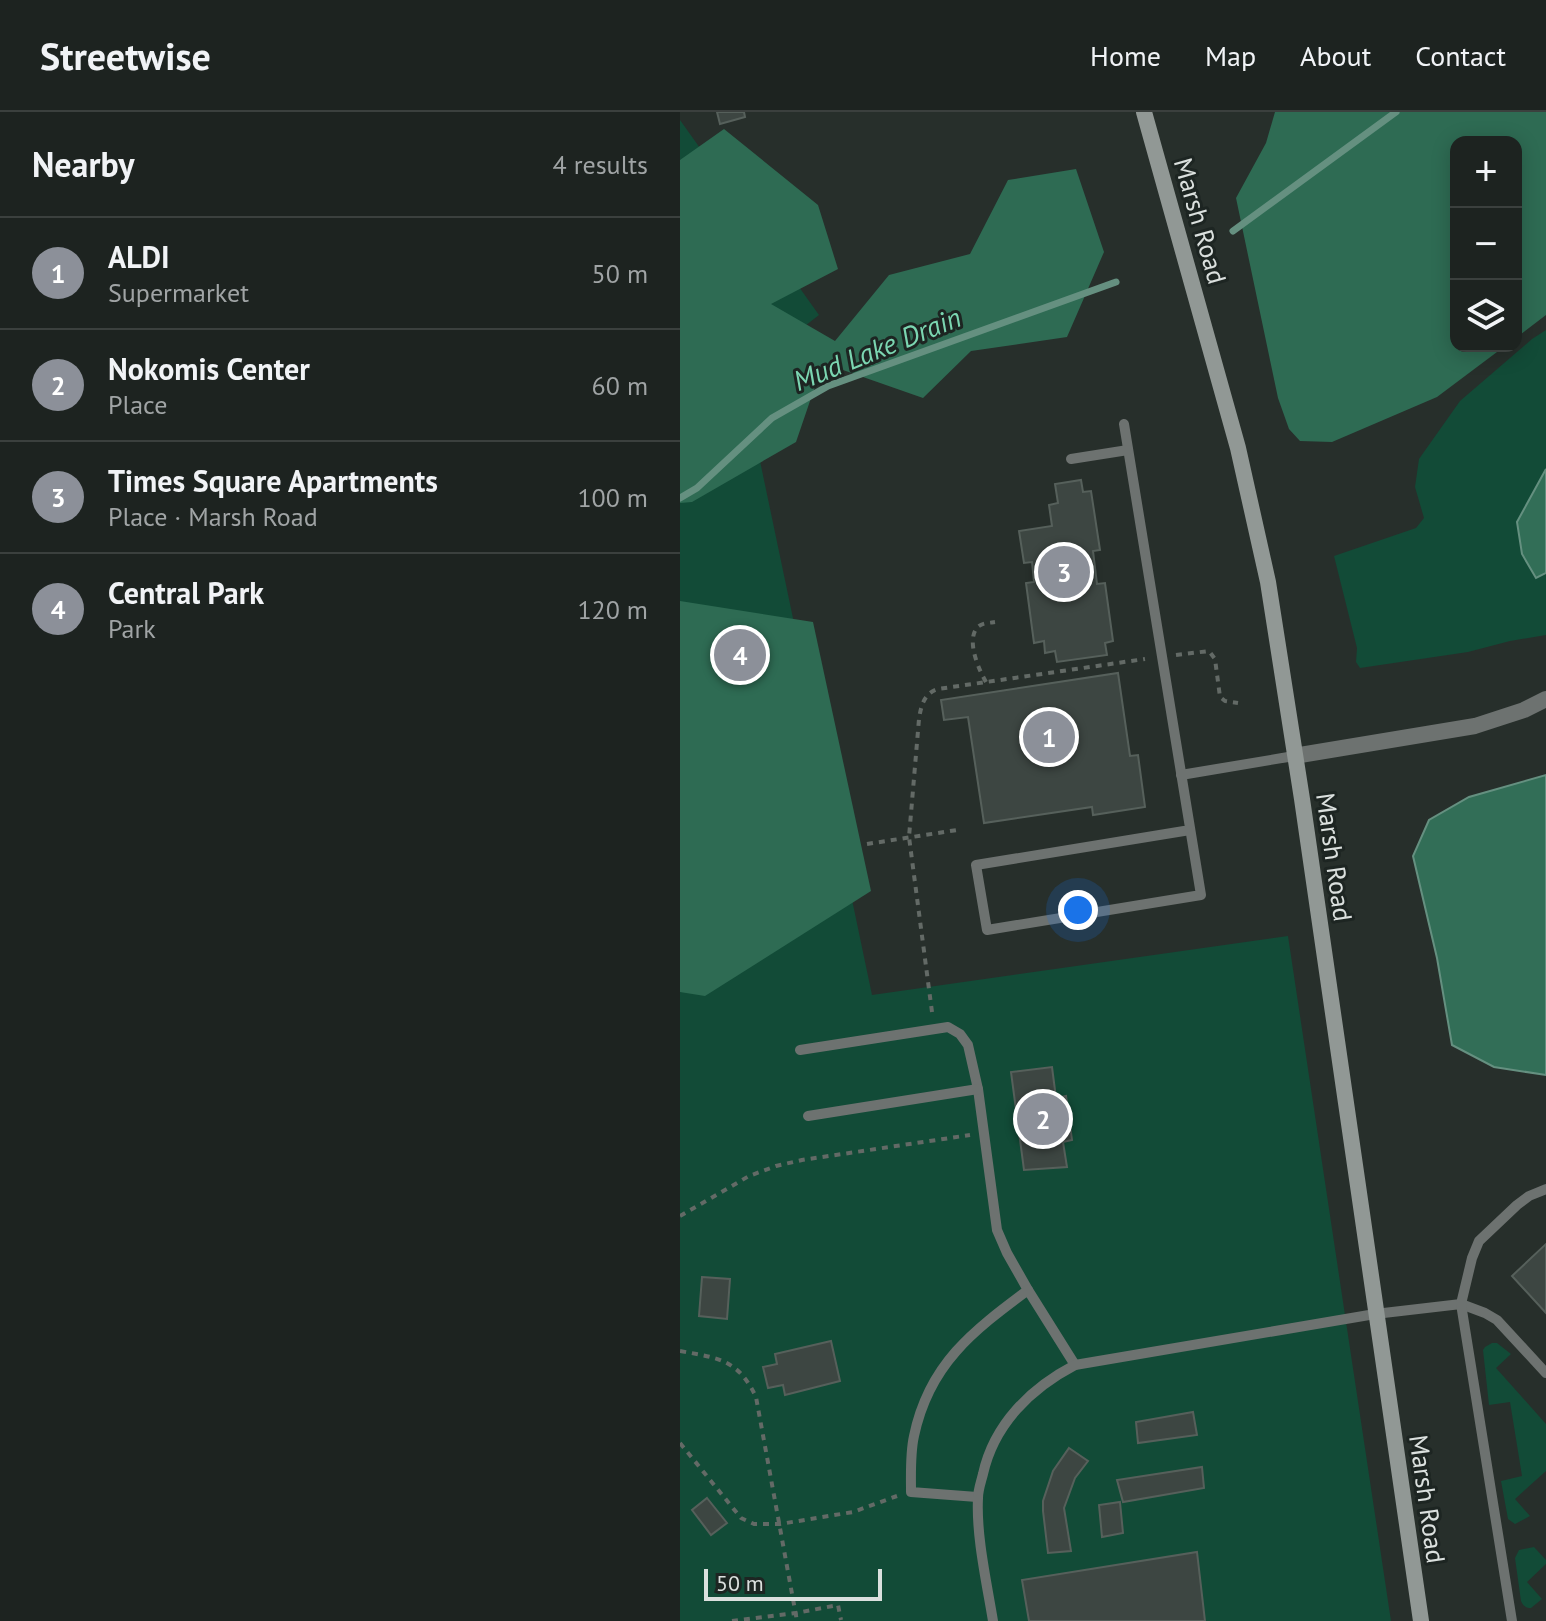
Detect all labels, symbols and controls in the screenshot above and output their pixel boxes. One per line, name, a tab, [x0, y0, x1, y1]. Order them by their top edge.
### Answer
text: Streetwise	[40, 31, 211, 80]
text: Home	[1090, 37, 1161, 74]
text: Map	[1205, 37, 1256, 74]
text: About	[1300, 37, 1371, 74]
text: Contact	[1415, 37, 1506, 74]
map controls	[1450, 136, 1522, 352]
button: +	[1450, 136, 1522, 208]
text: Nearby	[32, 142, 134, 186]
text: 4 results	[553, 148, 648, 181]
street label: Marsh Road	[1167, 154, 1234, 288]
button: −	[1450, 208, 1522, 280]
text: ALDI	[108, 237, 170, 276]
text: 1	[51, 257, 65, 290]
text: 50 m	[592, 257, 648, 290]
text: Supermarket	[108, 276, 249, 309]
button: layers	[1450, 280, 1522, 352]
water label: Mud Lake Drain	[787, 298, 966, 399]
text: Nokomis Center	[108, 349, 310, 388]
text: 2	[51, 369, 65, 402]
text: 60 m	[592, 369, 648, 402]
text: Place	[108, 388, 167, 421]
text: Times Square Apartments	[108, 461, 438, 500]
text: 3	[51, 481, 65, 514]
text: 100 m	[577, 481, 648, 514]
text: Place · Marsh Road	[108, 500, 318, 533]
pin: 3	[1038, 542, 1090, 602]
text: Central Park	[108, 573, 264, 612]
text: 4	[51, 593, 65, 626]
text: 120 m	[577, 593, 648, 626]
text: Park	[108, 612, 156, 645]
pin: 4	[714, 625, 766, 685]
pin: 1	[1023, 707, 1075, 767]
street label: Marsh Road	[1309, 791, 1360, 923]
your location	[1058, 890, 1098, 930]
pin: 2	[1017, 1089, 1069, 1149]
street label: Marsh Road	[1402, 1433, 1453, 1565]
scale bar	[704, 1565, 882, 1601]
text: 50 m	[716, 1569, 764, 1597]

